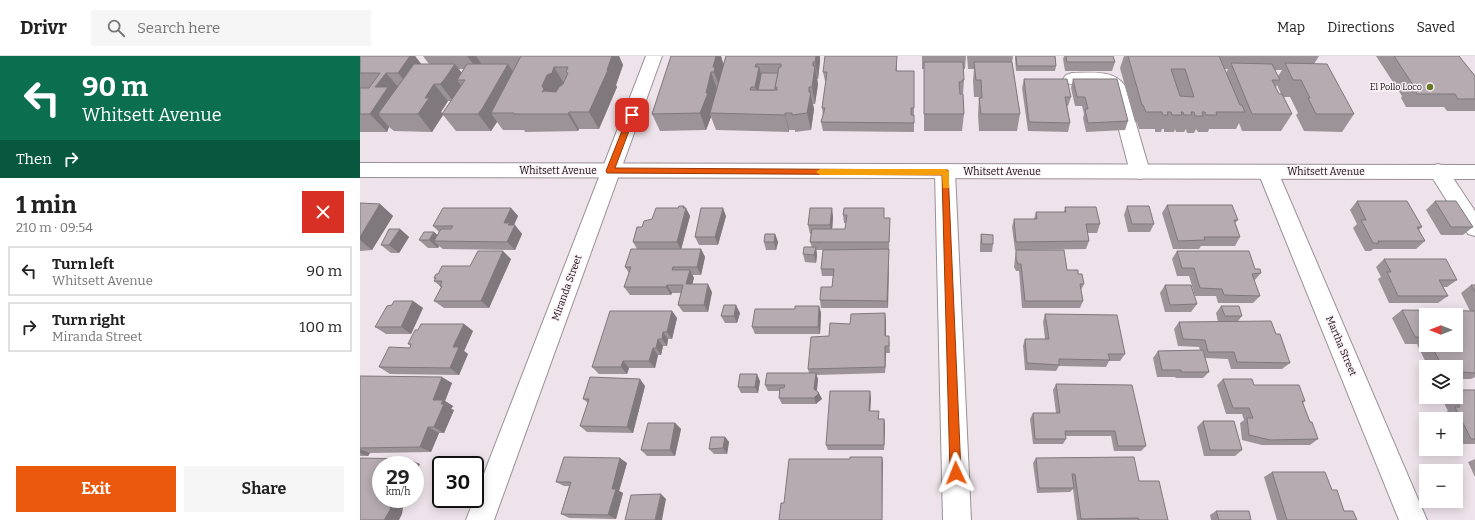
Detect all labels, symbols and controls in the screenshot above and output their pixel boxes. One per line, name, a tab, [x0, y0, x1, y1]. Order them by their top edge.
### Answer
search box	[91, 10, 371, 46]
text: Drivr	[20, 16, 67, 39]
icon: search	[105, 17, 127, 39]
text: Search here	[137, 19, 220, 37]
text: Map	[1277, 19, 1305, 36]
text: Directions	[1327, 19, 1395, 36]
text: Saved	[1417, 19, 1455, 36]
text: 90 m	[82, 70, 148, 103]
icon: left	[16, 72, 68, 124]
place label: El Pollo Loco	[1370, 82, 1422, 92]
marker: El Pollo Loco	[1425, 82, 1435, 92]
pin	[615, 98, 649, 132]
text: Whitsett Avenue	[82, 104, 221, 126]
icon: arrive	[621, 104, 643, 126]
icon: right	[60, 148, 82, 170]
text: Then	[16, 150, 52, 168]
street label: Whitsett Avenue	[519, 165, 597, 177]
street label: Whitsett Avenue	[963, 166, 1041, 178]
street label: Whitsett Avenue	[1287, 166, 1365, 178]
text: 1 min	[16, 191, 77, 219]
button: close	[302, 191, 344, 233]
text: 210 m · 09:54	[16, 220, 93, 235]
street label: Miranda Street	[550, 253, 585, 323]
text: Turn left	[52, 255, 114, 273]
icon: left	[18, 260, 40, 282]
text: 90 m	[306, 262, 342, 280]
text: Whitsett Avenue	[52, 273, 153, 288]
north arrow	[1419, 308, 1463, 352]
map controls	[1419, 308, 1463, 508]
text: Turn right	[52, 311, 125, 329]
street label: Martha Street	[1323, 314, 1359, 378]
icon: right	[18, 316, 40, 338]
text: 100 m	[299, 318, 342, 336]
text: Miranda Street	[52, 329, 142, 344]
button: layers	[1419, 360, 1463, 404]
button: +	[1419, 412, 1463, 456]
position arrow	[935, 452, 977, 494]
speed limit sign: 30	[432, 456, 484, 508]
button: −	[1419, 464, 1463, 508]
text: 29	[386, 465, 410, 489]
button: Exit	[16, 466, 176, 512]
button: Share	[184, 466, 344, 512]
text: km/h	[386, 486, 410, 498]

